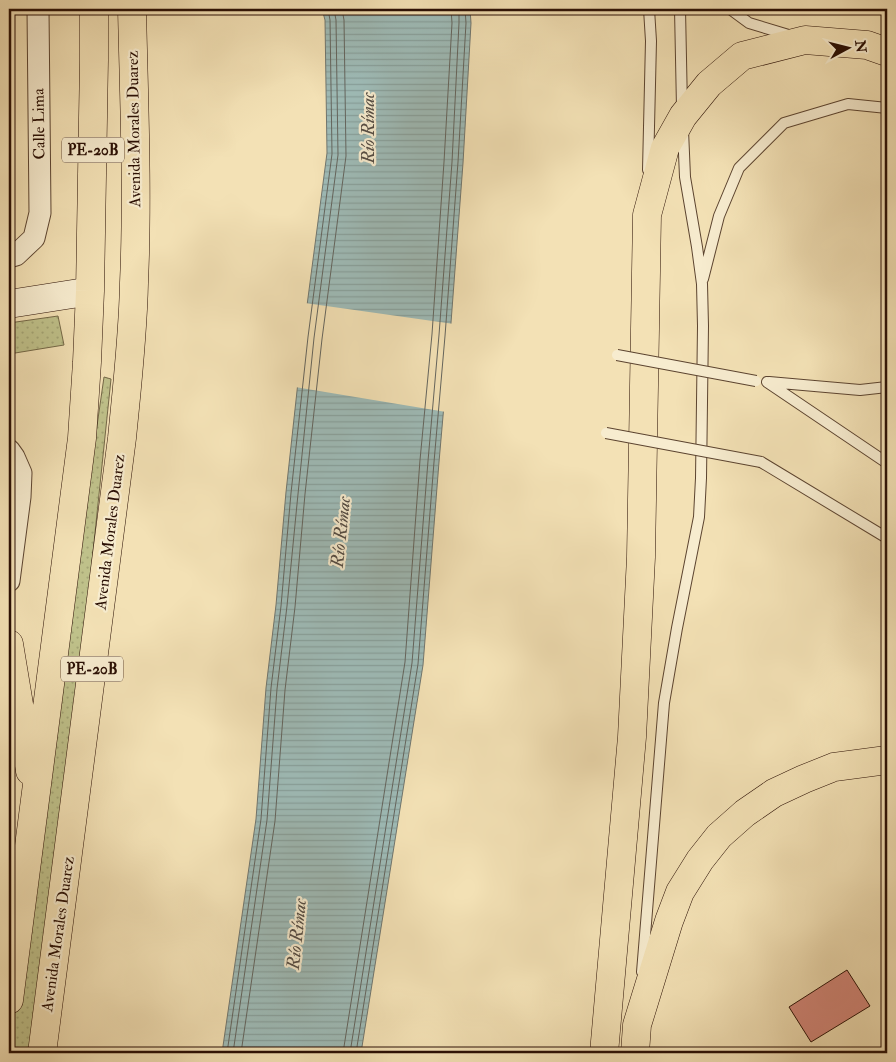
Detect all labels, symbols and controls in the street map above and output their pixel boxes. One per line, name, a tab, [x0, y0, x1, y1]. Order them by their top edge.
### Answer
north arrow	[824, 22, 874, 72]
text: N	[851, 38, 870, 54]
street label: Avenida Morales Duarez	[123, 50, 145, 209]
street label: Calle Lima	[28, 88, 50, 160]
water label: Río Rímac	[357, 92, 380, 165]
road number: PE-20B	[62, 138, 124, 162]
street label: Avenida Morales Duarez	[90, 453, 130, 612]
water label: Río Rímac	[326, 495, 356, 570]
road number: PE-20B	[61, 656, 123, 682]
street label: Avenida Morales Duarez	[37, 855, 79, 1014]
water label: Río Rímac	[282, 897, 312, 972]

